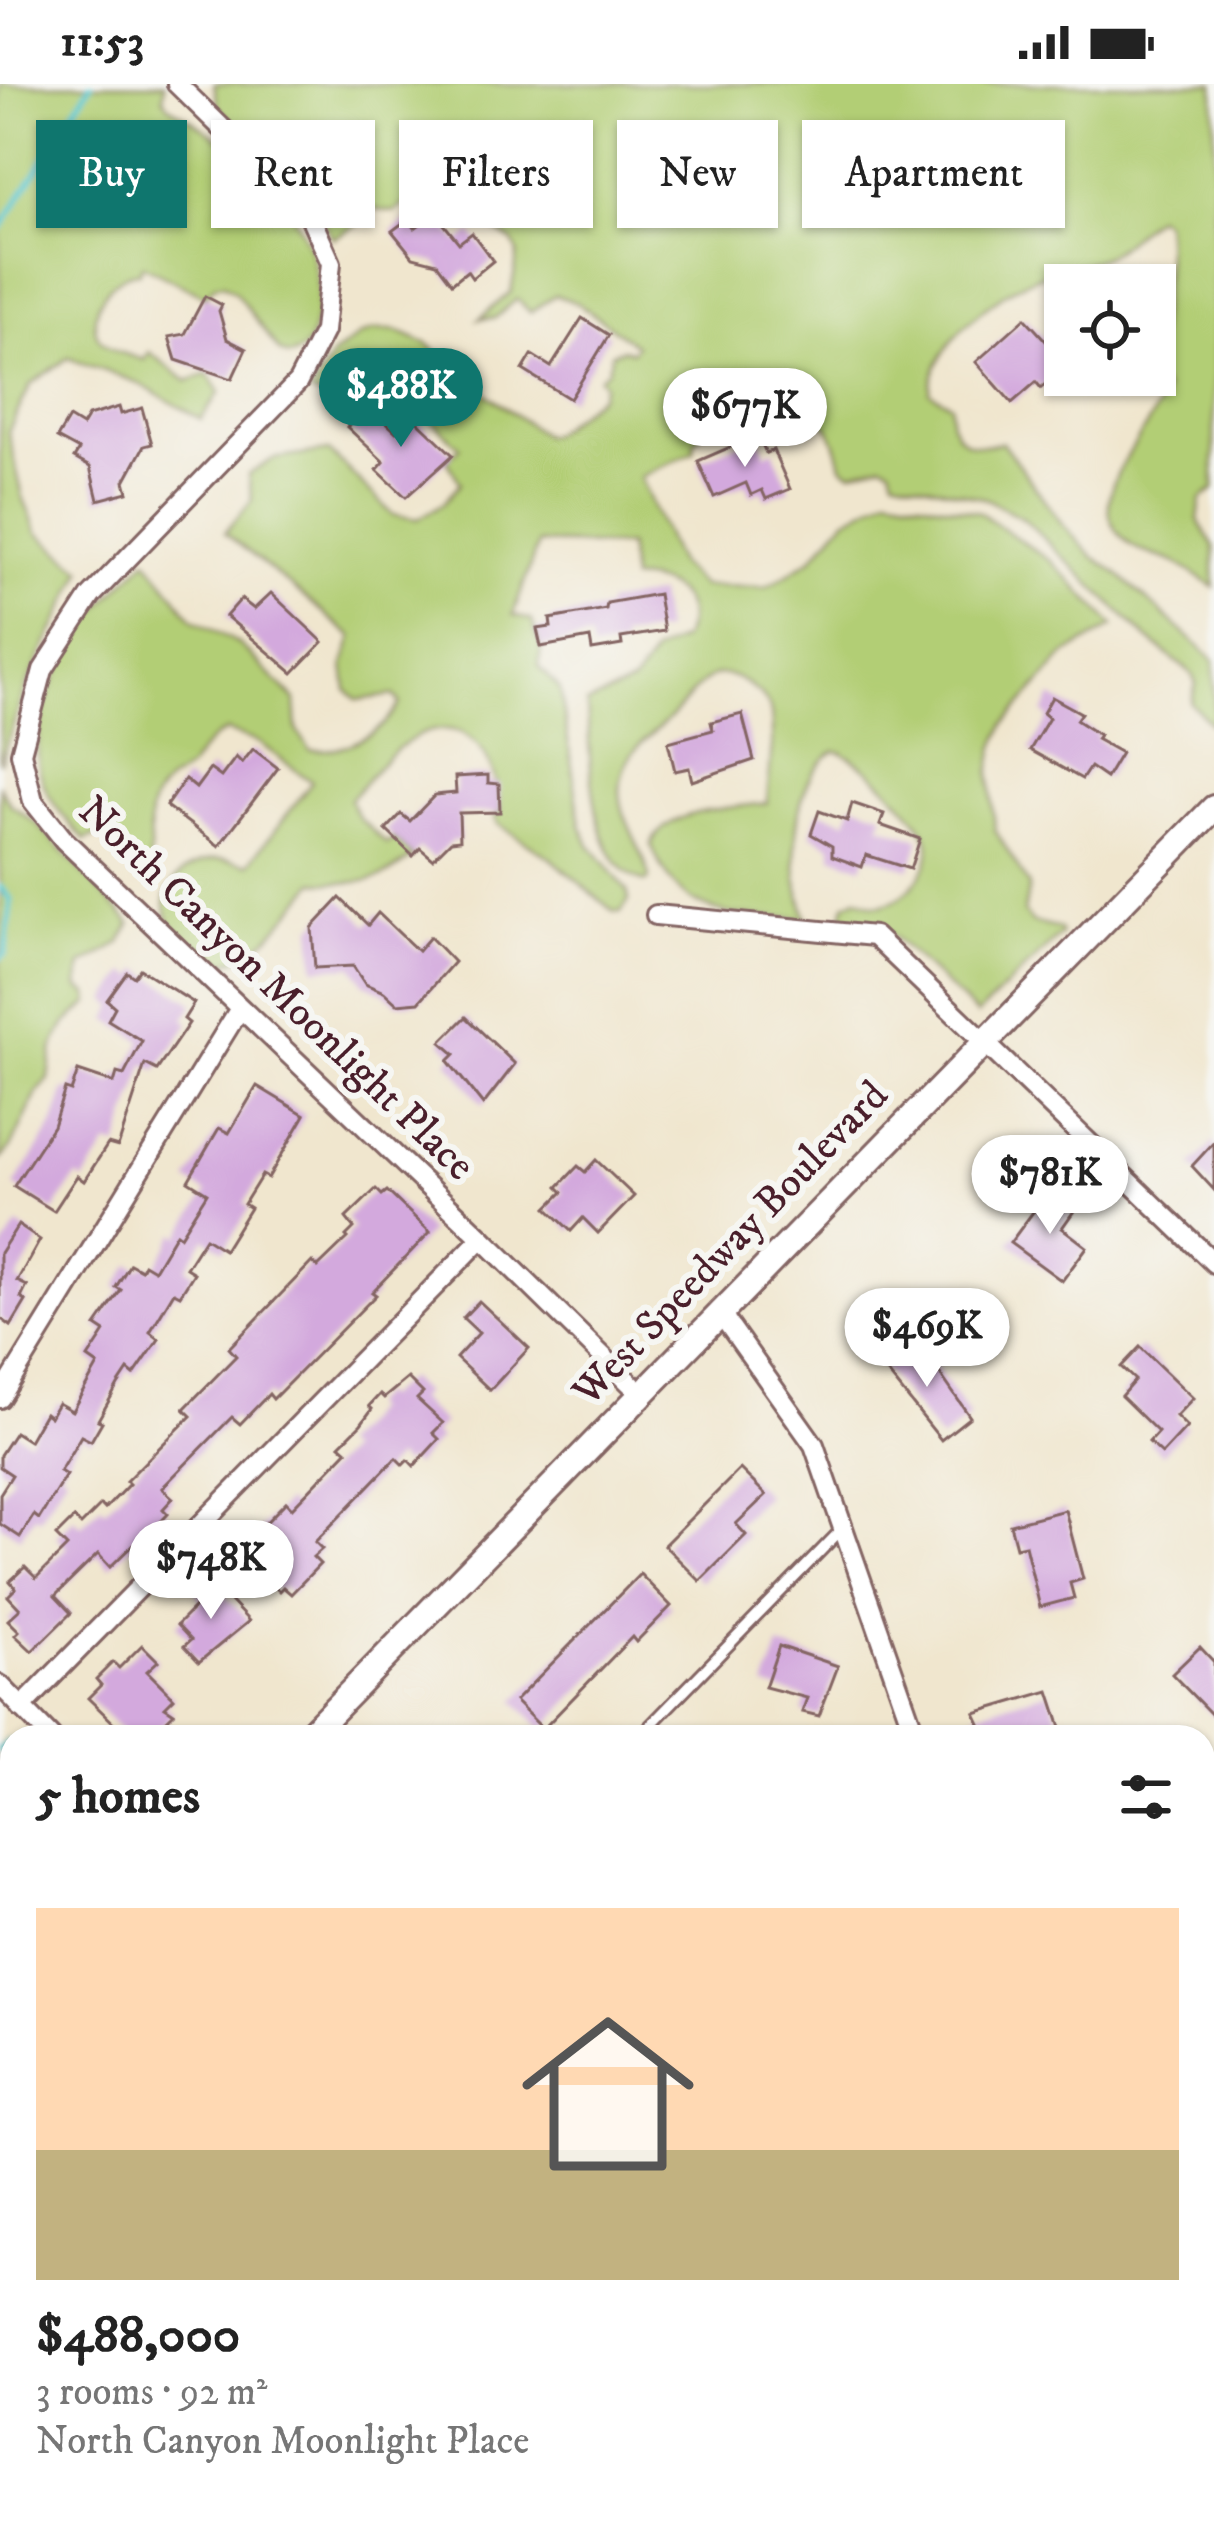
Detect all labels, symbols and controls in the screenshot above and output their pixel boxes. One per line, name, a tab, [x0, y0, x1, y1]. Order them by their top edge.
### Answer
text: 11:53	[60, 14, 144, 70]
chip: Buy	[36, 120, 187, 228]
chip: Rent	[211, 120, 375, 228]
chip: Filters	[399, 120, 593, 228]
chip: New	[617, 120, 778, 228]
chip: Apartment	[802, 120, 1065, 228]
map controls	[1044, 264, 1176, 396]
button: locate	[1044, 264, 1176, 396]
pin: $488K	[317, 348, 485, 450]
text: $488K	[346, 362, 456, 411]
pin: $677K	[661, 368, 829, 470]
text: $677K	[690, 382, 800, 431]
street label: North Canyon Moonlight Place	[67, 786, 485, 1192]
street label: West Speedway Boulevard	[561, 1070, 900, 1418]
pin: $781K	[966, 1135, 1134, 1237]
text: $781K	[998, 1149, 1102, 1198]
pin: $469K	[843, 1288, 1011, 1390]
text: $469K	[872, 1302, 982, 1351]
pin: $748K	[127, 1520, 295, 1622]
text: $748K	[156, 1534, 266, 1583]
icon: filters	[1113, 1764, 1179, 1830]
text: 5 homes	[36, 1765, 200, 1829]
icon: home	[500, 1986, 716, 2202]
text: $488,000	[36, 2304, 240, 2368]
text: 3 rooms · 92 m²	[36, 2368, 268, 2417]
text: North Canyon Moonlight Place	[36, 2417, 529, 2466]

